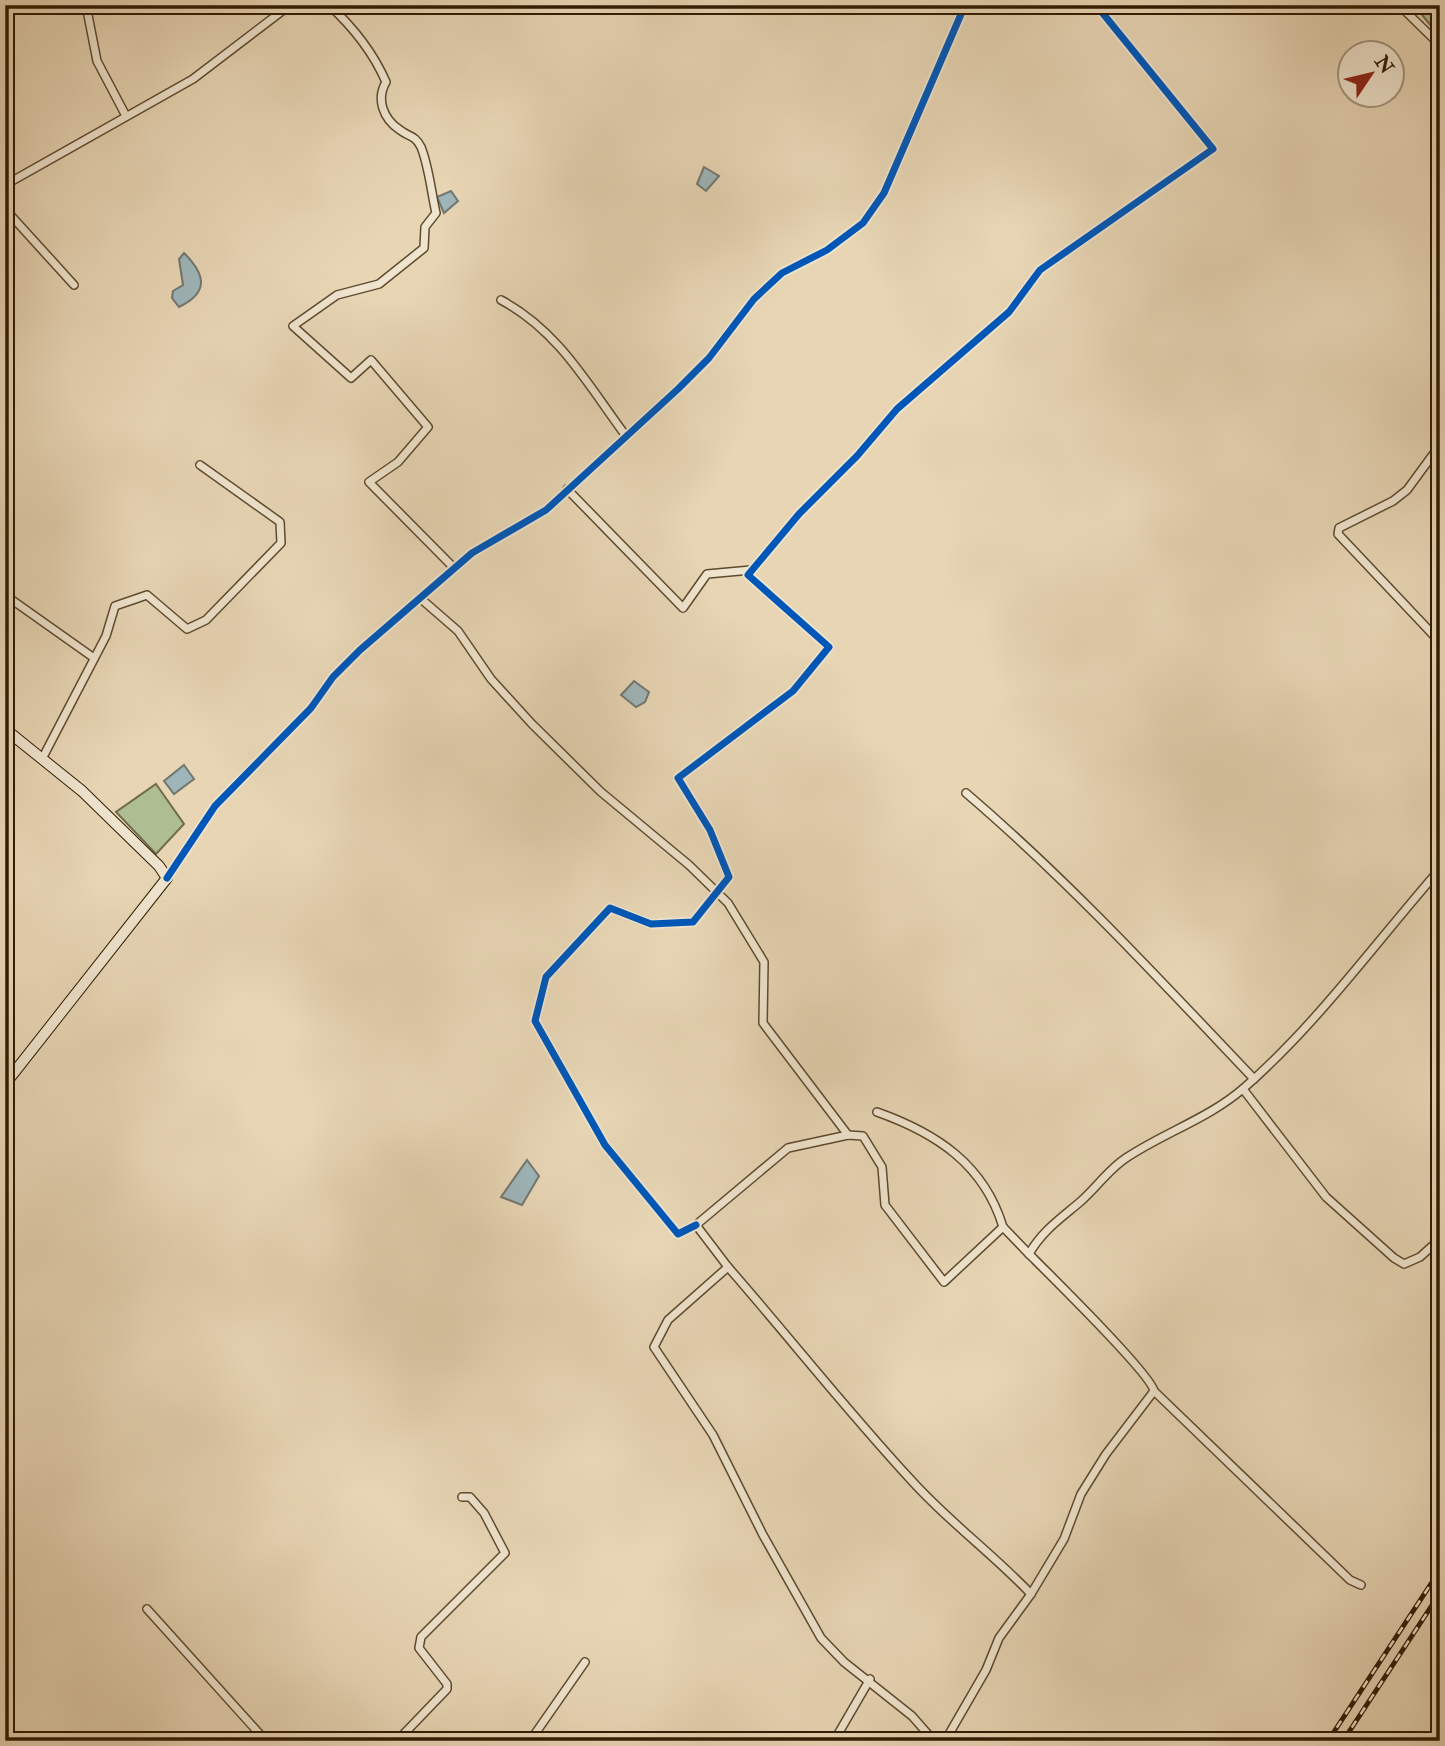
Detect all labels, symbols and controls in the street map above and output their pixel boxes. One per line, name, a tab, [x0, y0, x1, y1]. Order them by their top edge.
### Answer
north arrow	[1336, 38, 1406, 108]
text: N	[1369, 50, 1399, 79]

